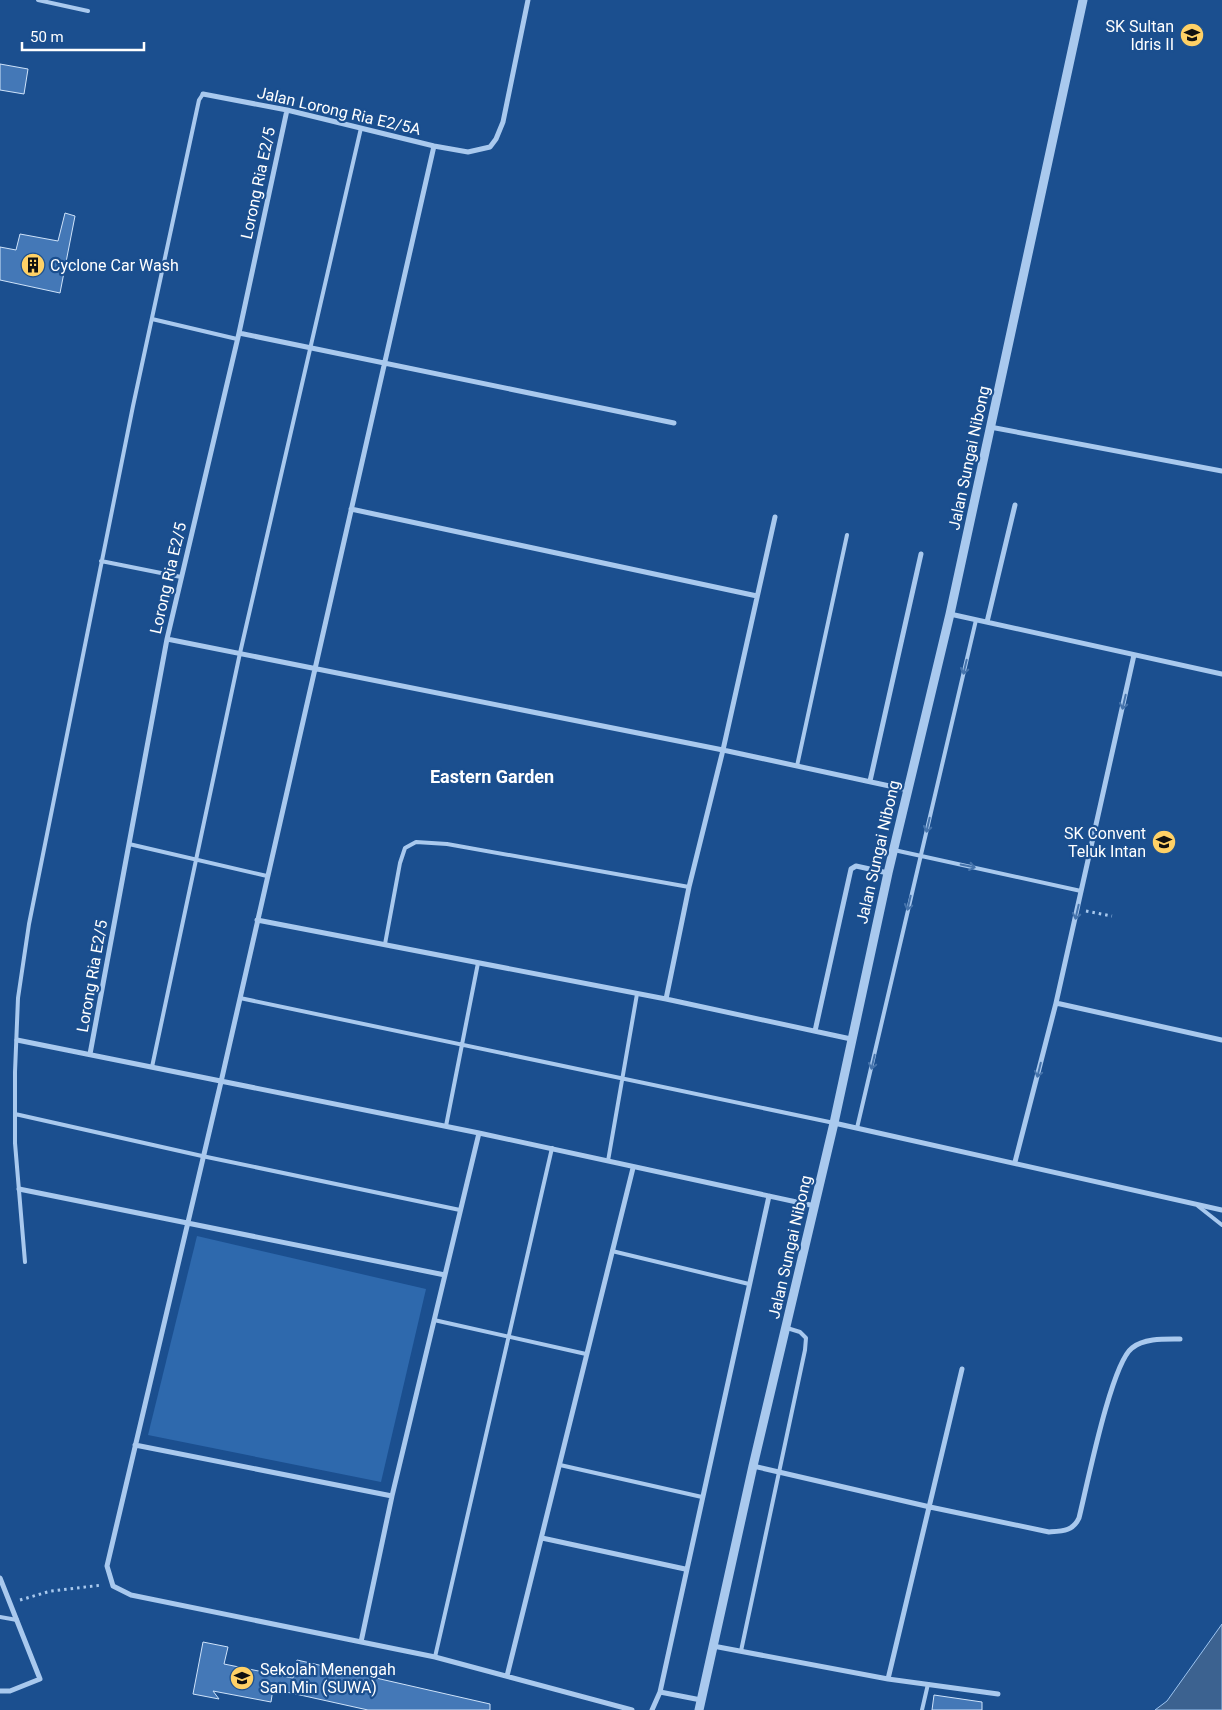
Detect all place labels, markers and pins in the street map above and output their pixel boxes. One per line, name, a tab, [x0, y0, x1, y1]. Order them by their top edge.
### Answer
place label: SK Sultan Idris II	[1106, 17, 1174, 54]
school or university icon: SK Sultan Idris II	[1179, 22, 1205, 48]
building icon: Cyclone Car Wash	[20, 252, 46, 278]
place label: Cyclone Car Wash	[50, 256, 179, 275]
place label: SK Convent Teluk Intan	[1064, 824, 1146, 861]
school or university icon: SK Convent Teluk Intan	[1151, 829, 1177, 855]
place label: Sekolah Menengah San Min (SUWA)	[260, 1660, 396, 1697]
school or university icon: Sekolah Menengah San Min (SUWA)	[229, 1665, 255, 1691]

